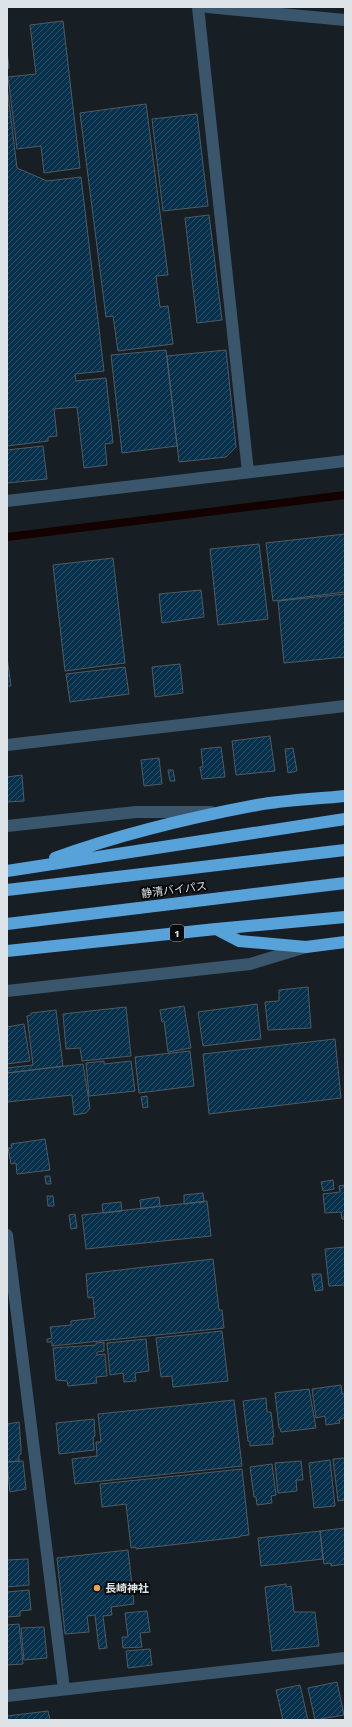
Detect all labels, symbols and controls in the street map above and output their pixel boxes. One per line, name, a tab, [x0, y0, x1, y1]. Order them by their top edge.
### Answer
street label: 静清バイパス	[141, 880, 207, 900]
road number: 1	[170, 925, 184, 941]
place label: 長崎神社	[105, 1582, 149, 1595]
marker: 長崎神社	[92, 1583, 102, 1593]

